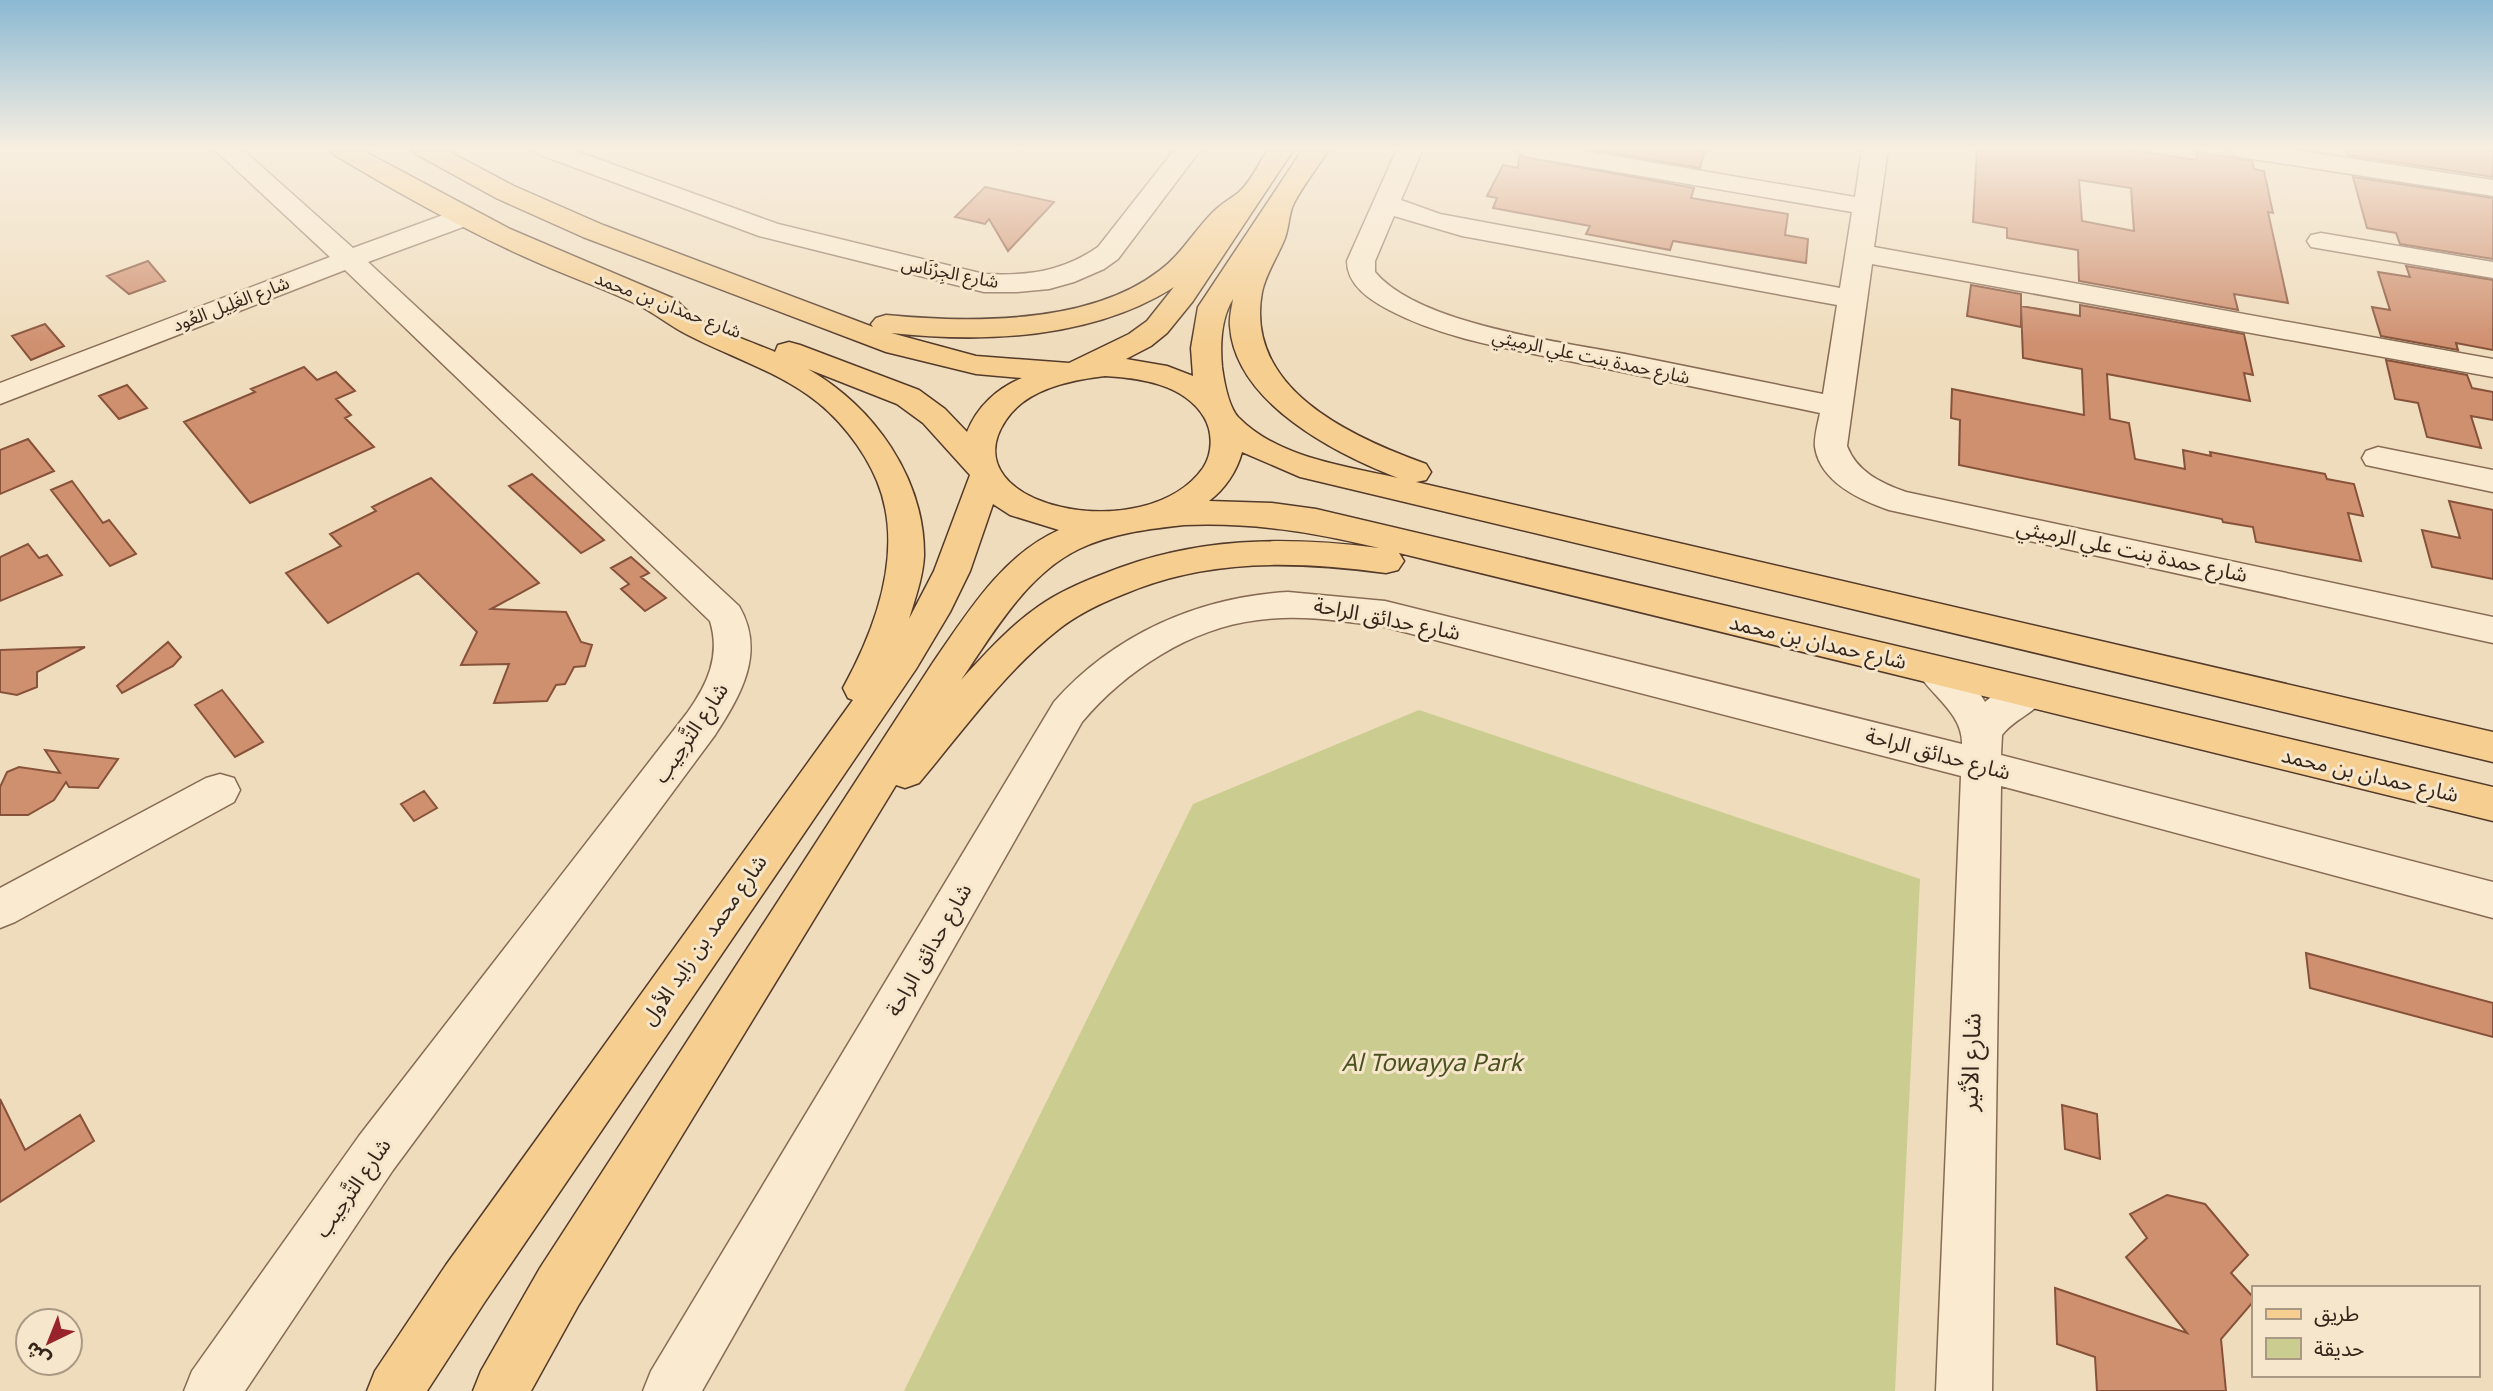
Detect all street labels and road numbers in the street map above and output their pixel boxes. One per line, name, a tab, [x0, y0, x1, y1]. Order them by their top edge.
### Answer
street label: شارع الجِرْنَاس	[898, 245, 1002, 301]
street label: شارع حمدان بن محمد	[589, 259, 747, 351]
street label: شارع الغَلِيل العُود	[167, 264, 295, 344]
street label: شارع حمدة بنت علي الرميثي	[1488, 317, 1694, 397]
street label: شارع حمدة بنت علي الرميثي	[2012, 505, 2252, 597]
street label: شارع حدائق الراحة	[1310, 583, 1464, 655]
street label: شارع حمدان بن محمد	[1725, 600, 1911, 684]
street label: شارع التَّرحِيب	[641, 673, 741, 793]
street label: شارع حدائق الراحة	[1860, 713, 2016, 795]
street label: شارع حمدان بن محمد	[2277, 733, 2463, 817]
street label: شارع محمد بن زايد الأول	[628, 845, 780, 1035]
street label: شارع حدائق الراحة	[873, 875, 985, 1025]
street label: شارع الأثير	[1944, 1012, 1999, 1113]
street label: شارع التَّرحِيب	[302, 1128, 404, 1248]

